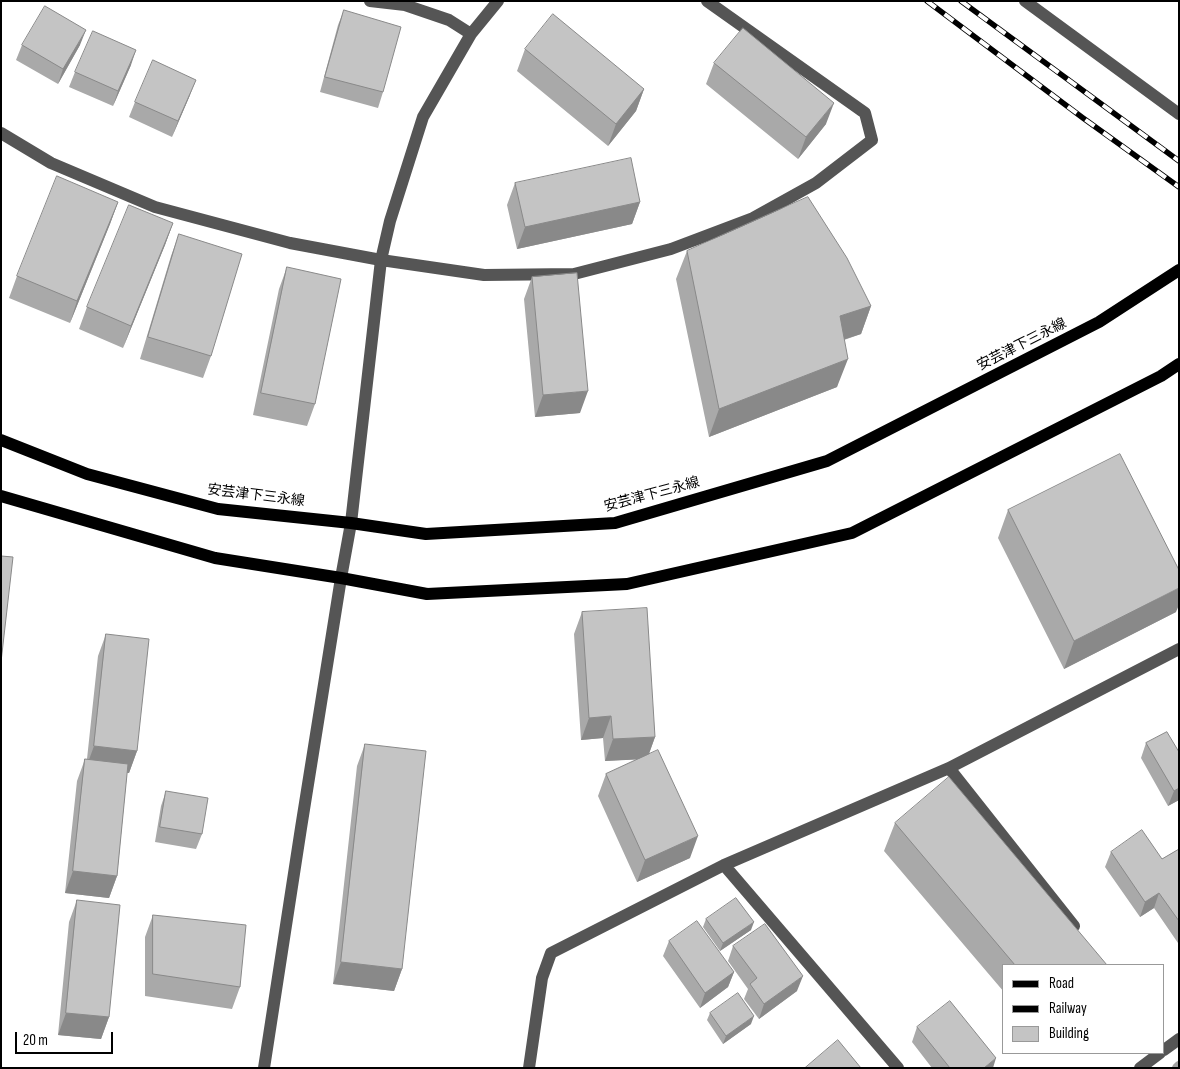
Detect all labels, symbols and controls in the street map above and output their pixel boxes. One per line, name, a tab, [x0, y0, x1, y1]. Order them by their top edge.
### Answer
street label: 安芸津下三永線	[975, 315, 1069, 375]
street label: 安芸津下三永線	[602, 474, 702, 516]
street label: 安芸津下三永線	[206, 482, 306, 510]
legend	[1002, 964, 1165, 1054]
text: Road	[1049, 974, 1074, 993]
text: Railway	[1049, 999, 1087, 1018]
scale bar	[18, 1022, 115, 1054]
text: Building	[1049, 1024, 1089, 1043]
text: 20 m	[23, 1031, 48, 1050]

